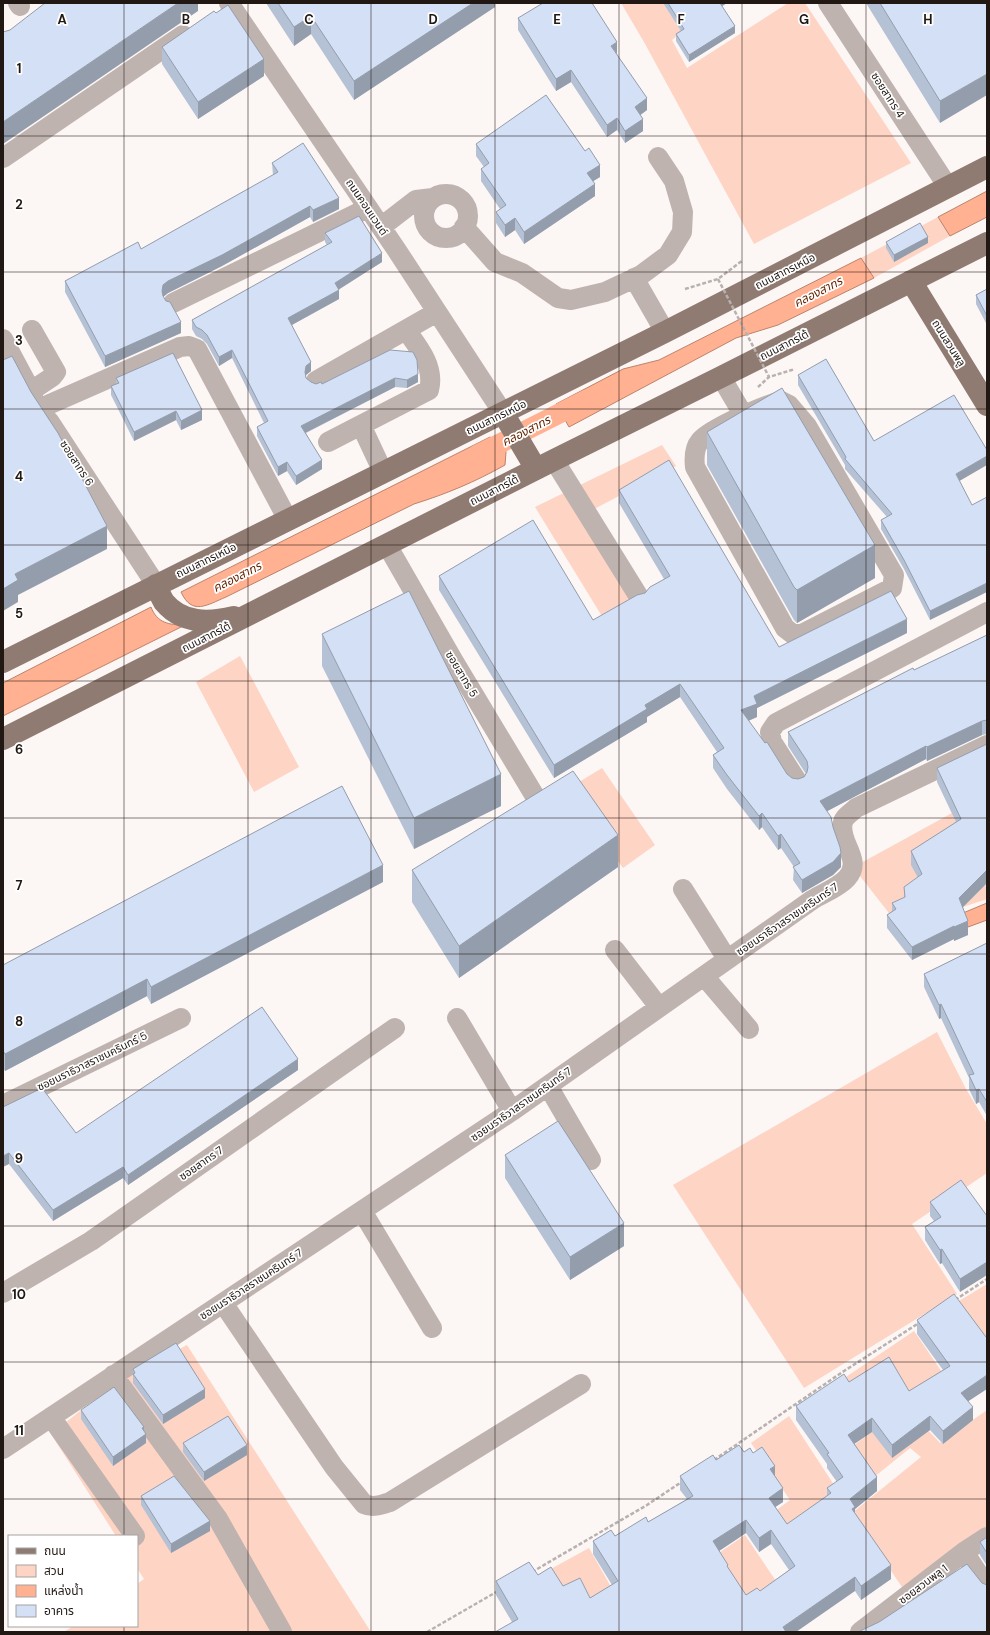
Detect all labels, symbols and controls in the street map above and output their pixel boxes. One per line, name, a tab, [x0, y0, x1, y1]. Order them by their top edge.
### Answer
text: A	[57, 11, 67, 28]
text: B	[182, 11, 190, 28]
text: C	[304, 11, 314, 28]
text: D	[428, 11, 438, 28]
text: E	[553, 11, 561, 28]
text: F	[677, 11, 685, 28]
text: G	[799, 11, 809, 28]
text: H	[923, 11, 933, 28]
text: 1	[17, 60, 21, 77]
street label: ซอยสาทร 4	[868, 70, 908, 121]
street label: ถนนคอนแวนต์	[343, 176, 391, 238]
text: 2	[15, 196, 23, 213]
street label: ถนนสาทรเหนือ	[753, 250, 817, 292]
water label: คลองสาทร	[791, 272, 846, 311]
street label: ถนนสวนพลู	[929, 317, 969, 369]
street label: ถนนสาทรใต้	[757, 327, 811, 363]
text: 3	[15, 332, 23, 349]
street label: ถนนสาทรเหนือ	[463, 396, 529, 438]
water label: คลองสาทร	[499, 411, 554, 450]
street label: ซอยสาทร 6	[57, 438, 97, 489]
text: 4	[15, 468, 23, 485]
street label: ถนนสาทรใต้	[467, 472, 521, 508]
street label: ถนนสาทรเหนือ	[173, 539, 239, 581]
water label: คลองสาทร	[210, 557, 265, 596]
text: 5	[15, 605, 23, 622]
street label: ถนนสาทรใต้	[179, 619, 233, 655]
street label: ซอยสาทร 5	[443, 648, 481, 700]
text: 6	[15, 741, 23, 758]
text: 7	[16, 877, 23, 894]
street label: ซอยนราธิวาสราชนครินทร์ 7	[733, 880, 841, 958]
text: 8	[15, 1013, 23, 1030]
street label: ซอยนราธิวาสราชนครินทร์ 5	[35, 1028, 150, 1094]
street label: ซอยนราธิวาสราชนครินทร์ 7	[468, 1064, 574, 1144]
street label: ซอยสาทร 7	[176, 1143, 226, 1183]
text: 9	[15, 1150, 23, 1167]
street label: ซอยนราธิวาสราชนครินทร์ 7	[197, 1245, 305, 1323]
text: 10	[12, 1286, 26, 1303]
text: 11	[14, 1422, 24, 1439]
legend	[8, 1535, 138, 1627]
text: ถนน	[44, 1543, 66, 1559]
street label: ซอยสวนพลู 1	[896, 1561, 950, 1607]
text: สวน	[44, 1563, 64, 1579]
text: แหล่งน้ำ	[44, 1582, 83, 1599]
text: อาคาร	[44, 1603, 74, 1619]

